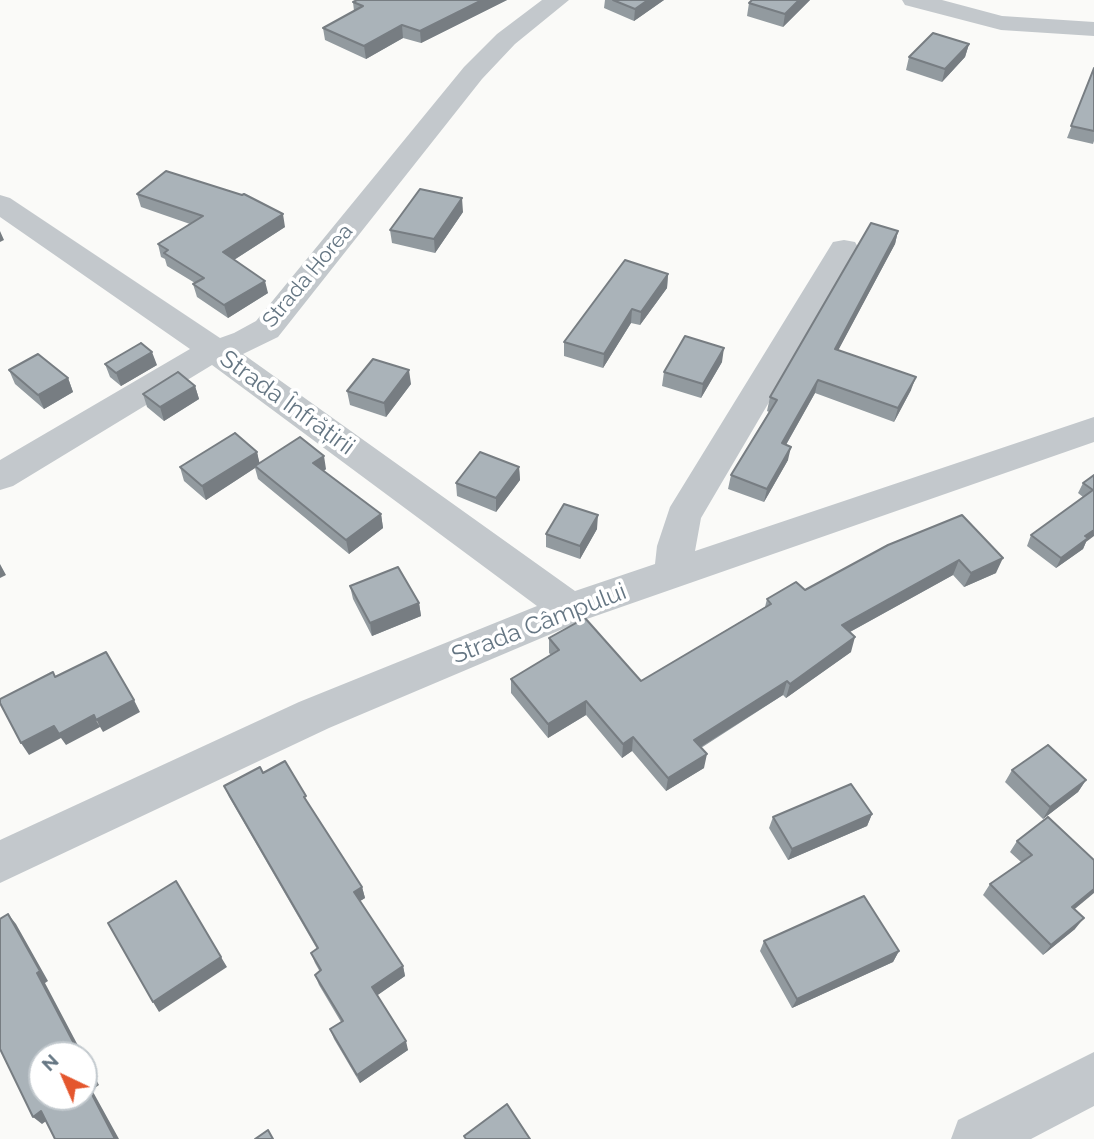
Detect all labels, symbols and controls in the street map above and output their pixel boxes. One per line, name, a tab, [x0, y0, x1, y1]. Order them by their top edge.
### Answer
street label: Strada Horea	[258, 219, 358, 333]
street label: Strada Înfrățirii	[214, 345, 360, 461]
street label: Strada Câmpului	[448, 577, 630, 671]
north arrow	[28, 1041, 98, 1111]
text: N	[37, 1049, 63, 1075]

